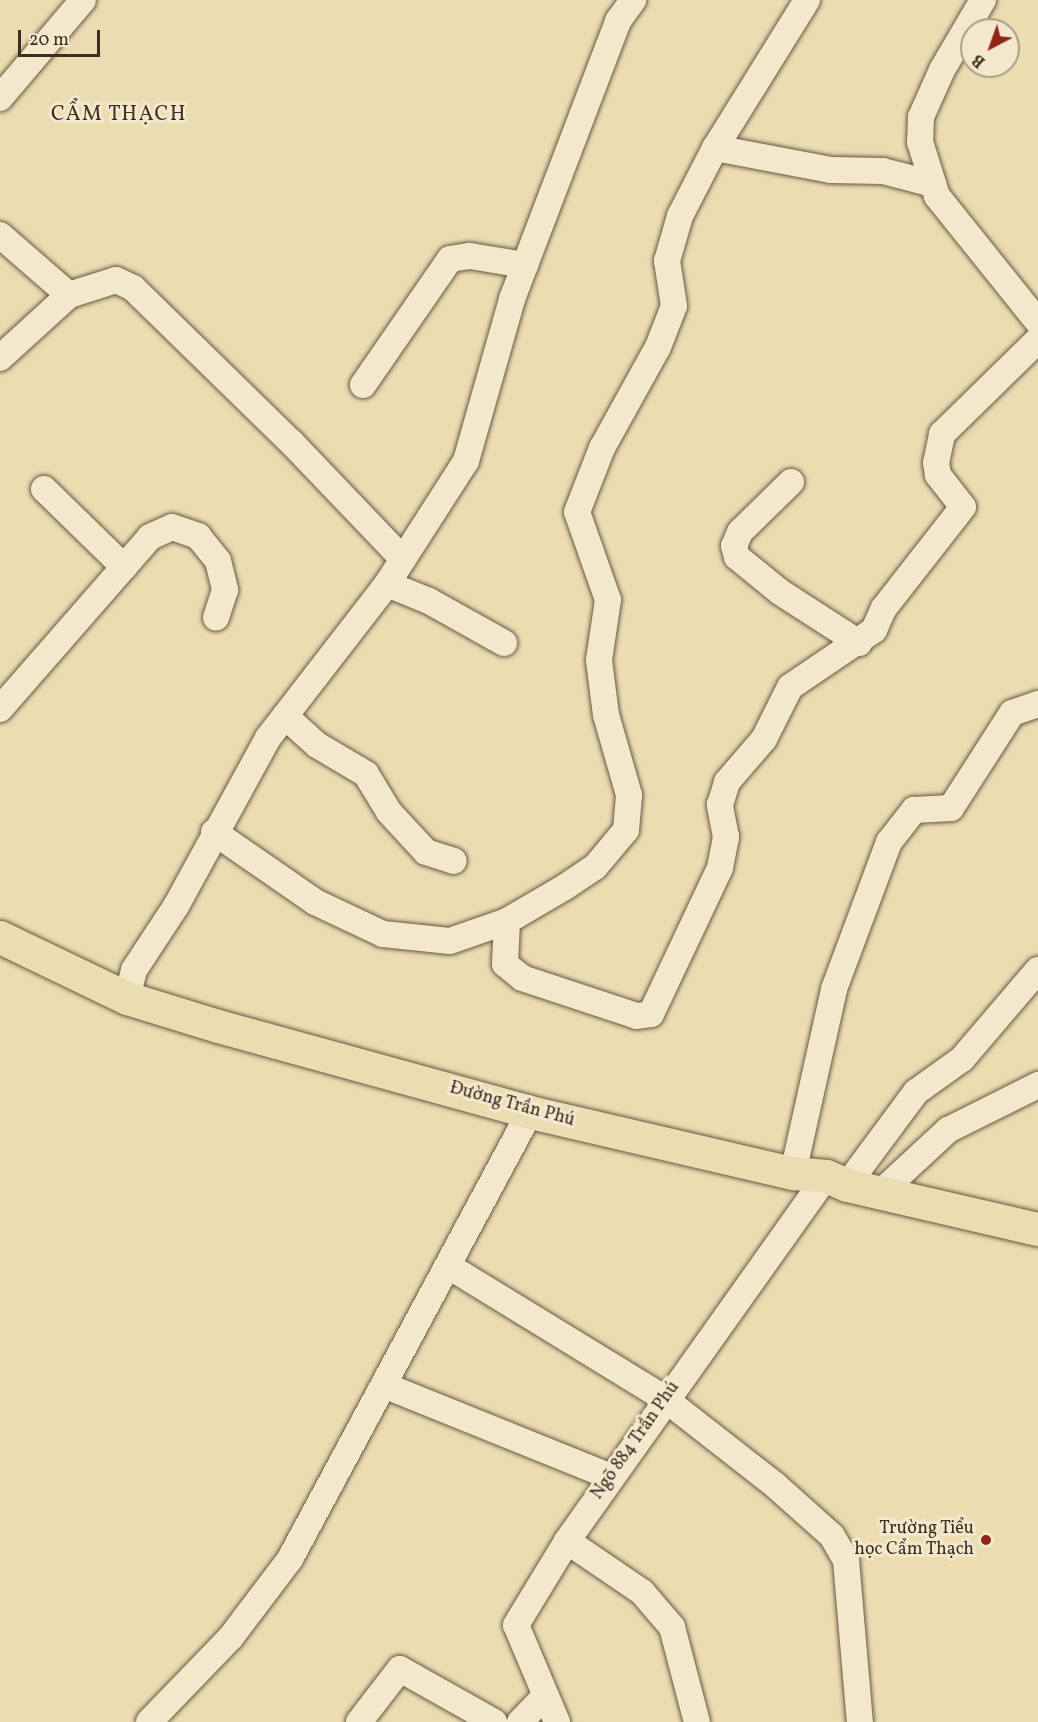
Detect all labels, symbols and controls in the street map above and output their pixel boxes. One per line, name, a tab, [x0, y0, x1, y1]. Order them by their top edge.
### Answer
scale bar	[21, 18, 104, 56]
north arrow	[960, 18, 1020, 78]
text: 20 m	[29, 28, 69, 53]
text: B	[968, 48, 991, 72]
district label: CẨM THẠCH	[51, 102, 187, 128]
street label: Đường Trần Phú	[447, 1078, 577, 1132]
street label: Ngõ 884 Trần Phú	[587, 1378, 685, 1504]
place label: Trường Tiểu học Cẩm Thạch	[854, 1519, 974, 1562]
marker: Trường Tiểu học Cẩm Thạch	[979, 1533, 993, 1547]

